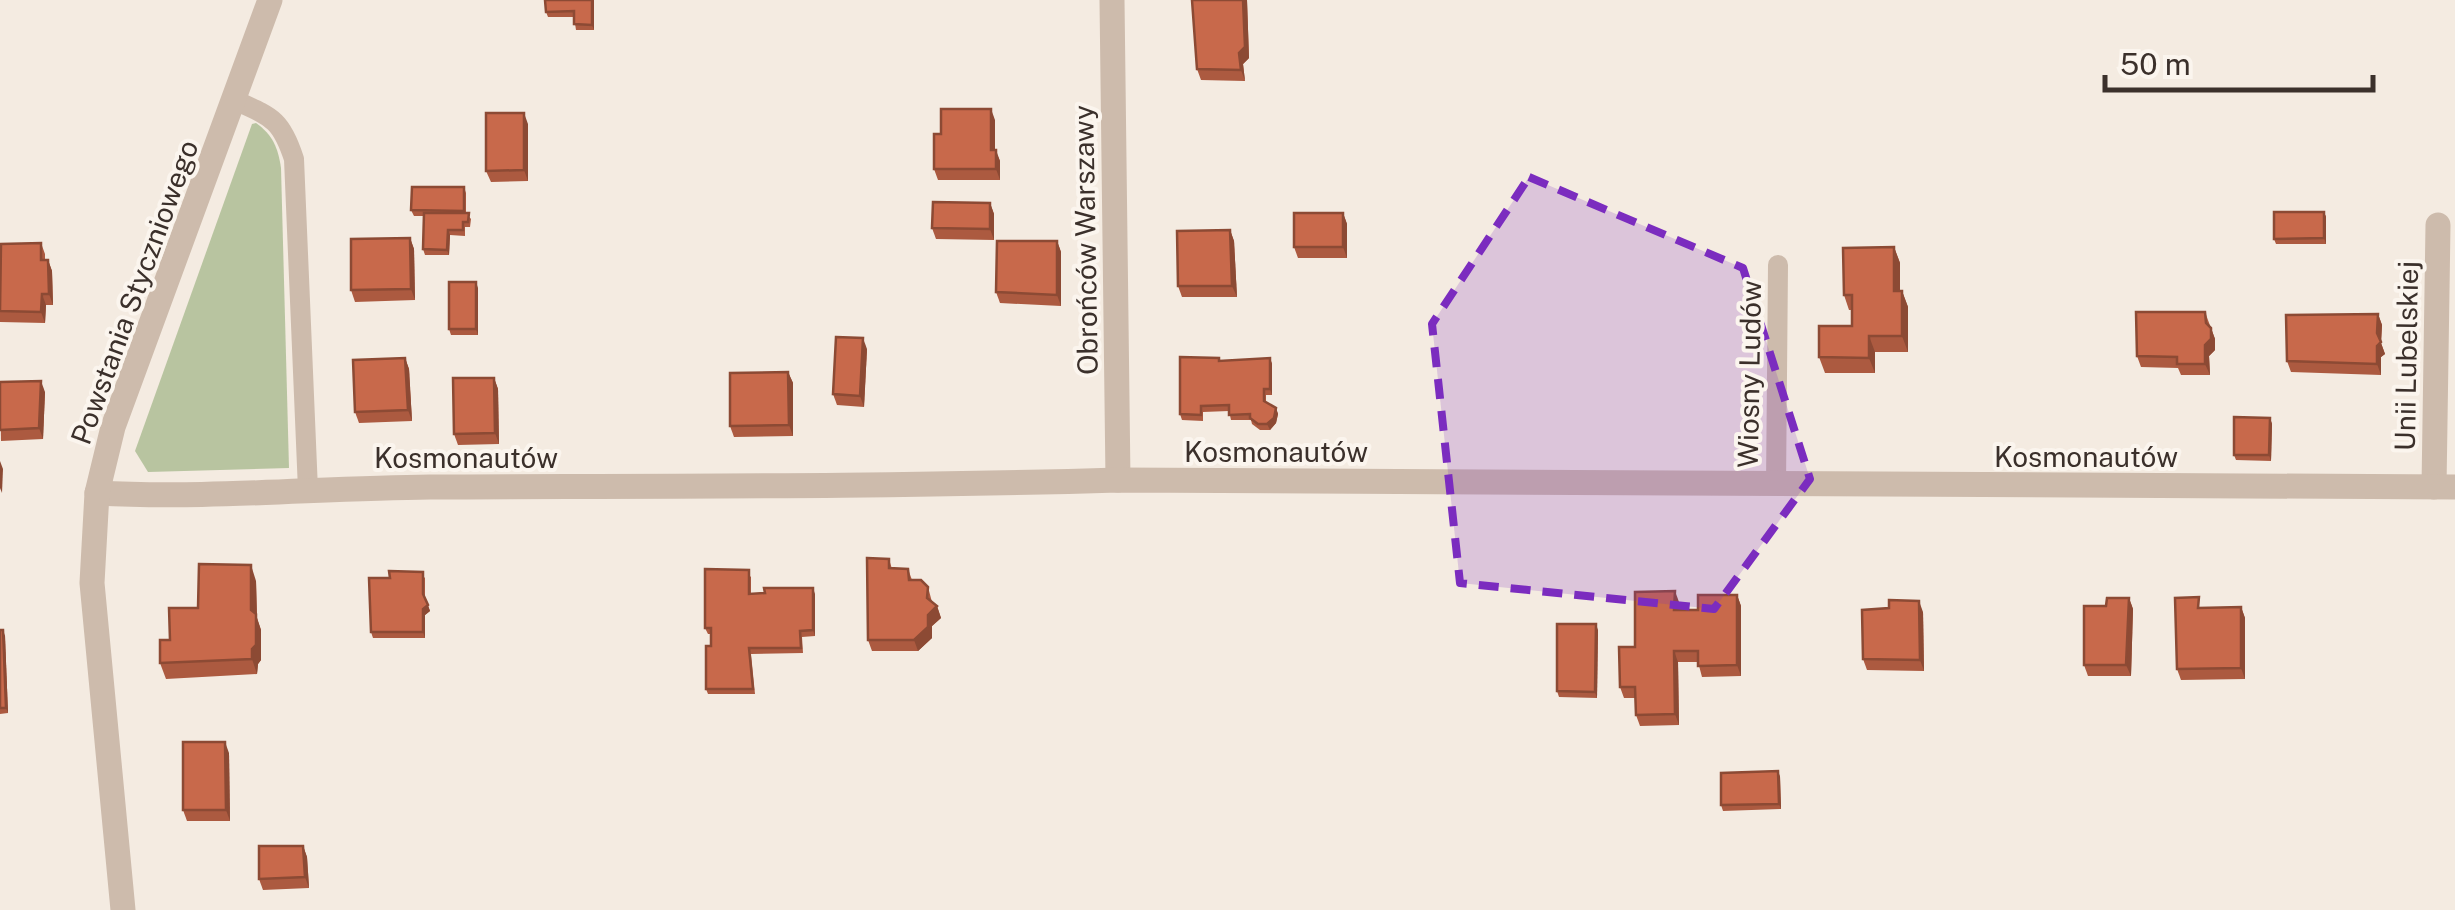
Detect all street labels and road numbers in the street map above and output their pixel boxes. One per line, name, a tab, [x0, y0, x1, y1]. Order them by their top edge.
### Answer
street label: Obrońców Warszawy	[1066, 105, 1104, 375]
street label: Powstania Styczniowego	[64, 135, 204, 449]
street label: Unii Lubelskiej	[2388, 261, 2424, 451]
street label: Wiosny Ludów	[1731, 280, 1767, 468]
street label: Kosmonautów	[1184, 435, 1368, 468]
street label: Kosmonautów	[1994, 440, 2178, 473]
street label: Kosmonautów	[374, 441, 558, 474]

